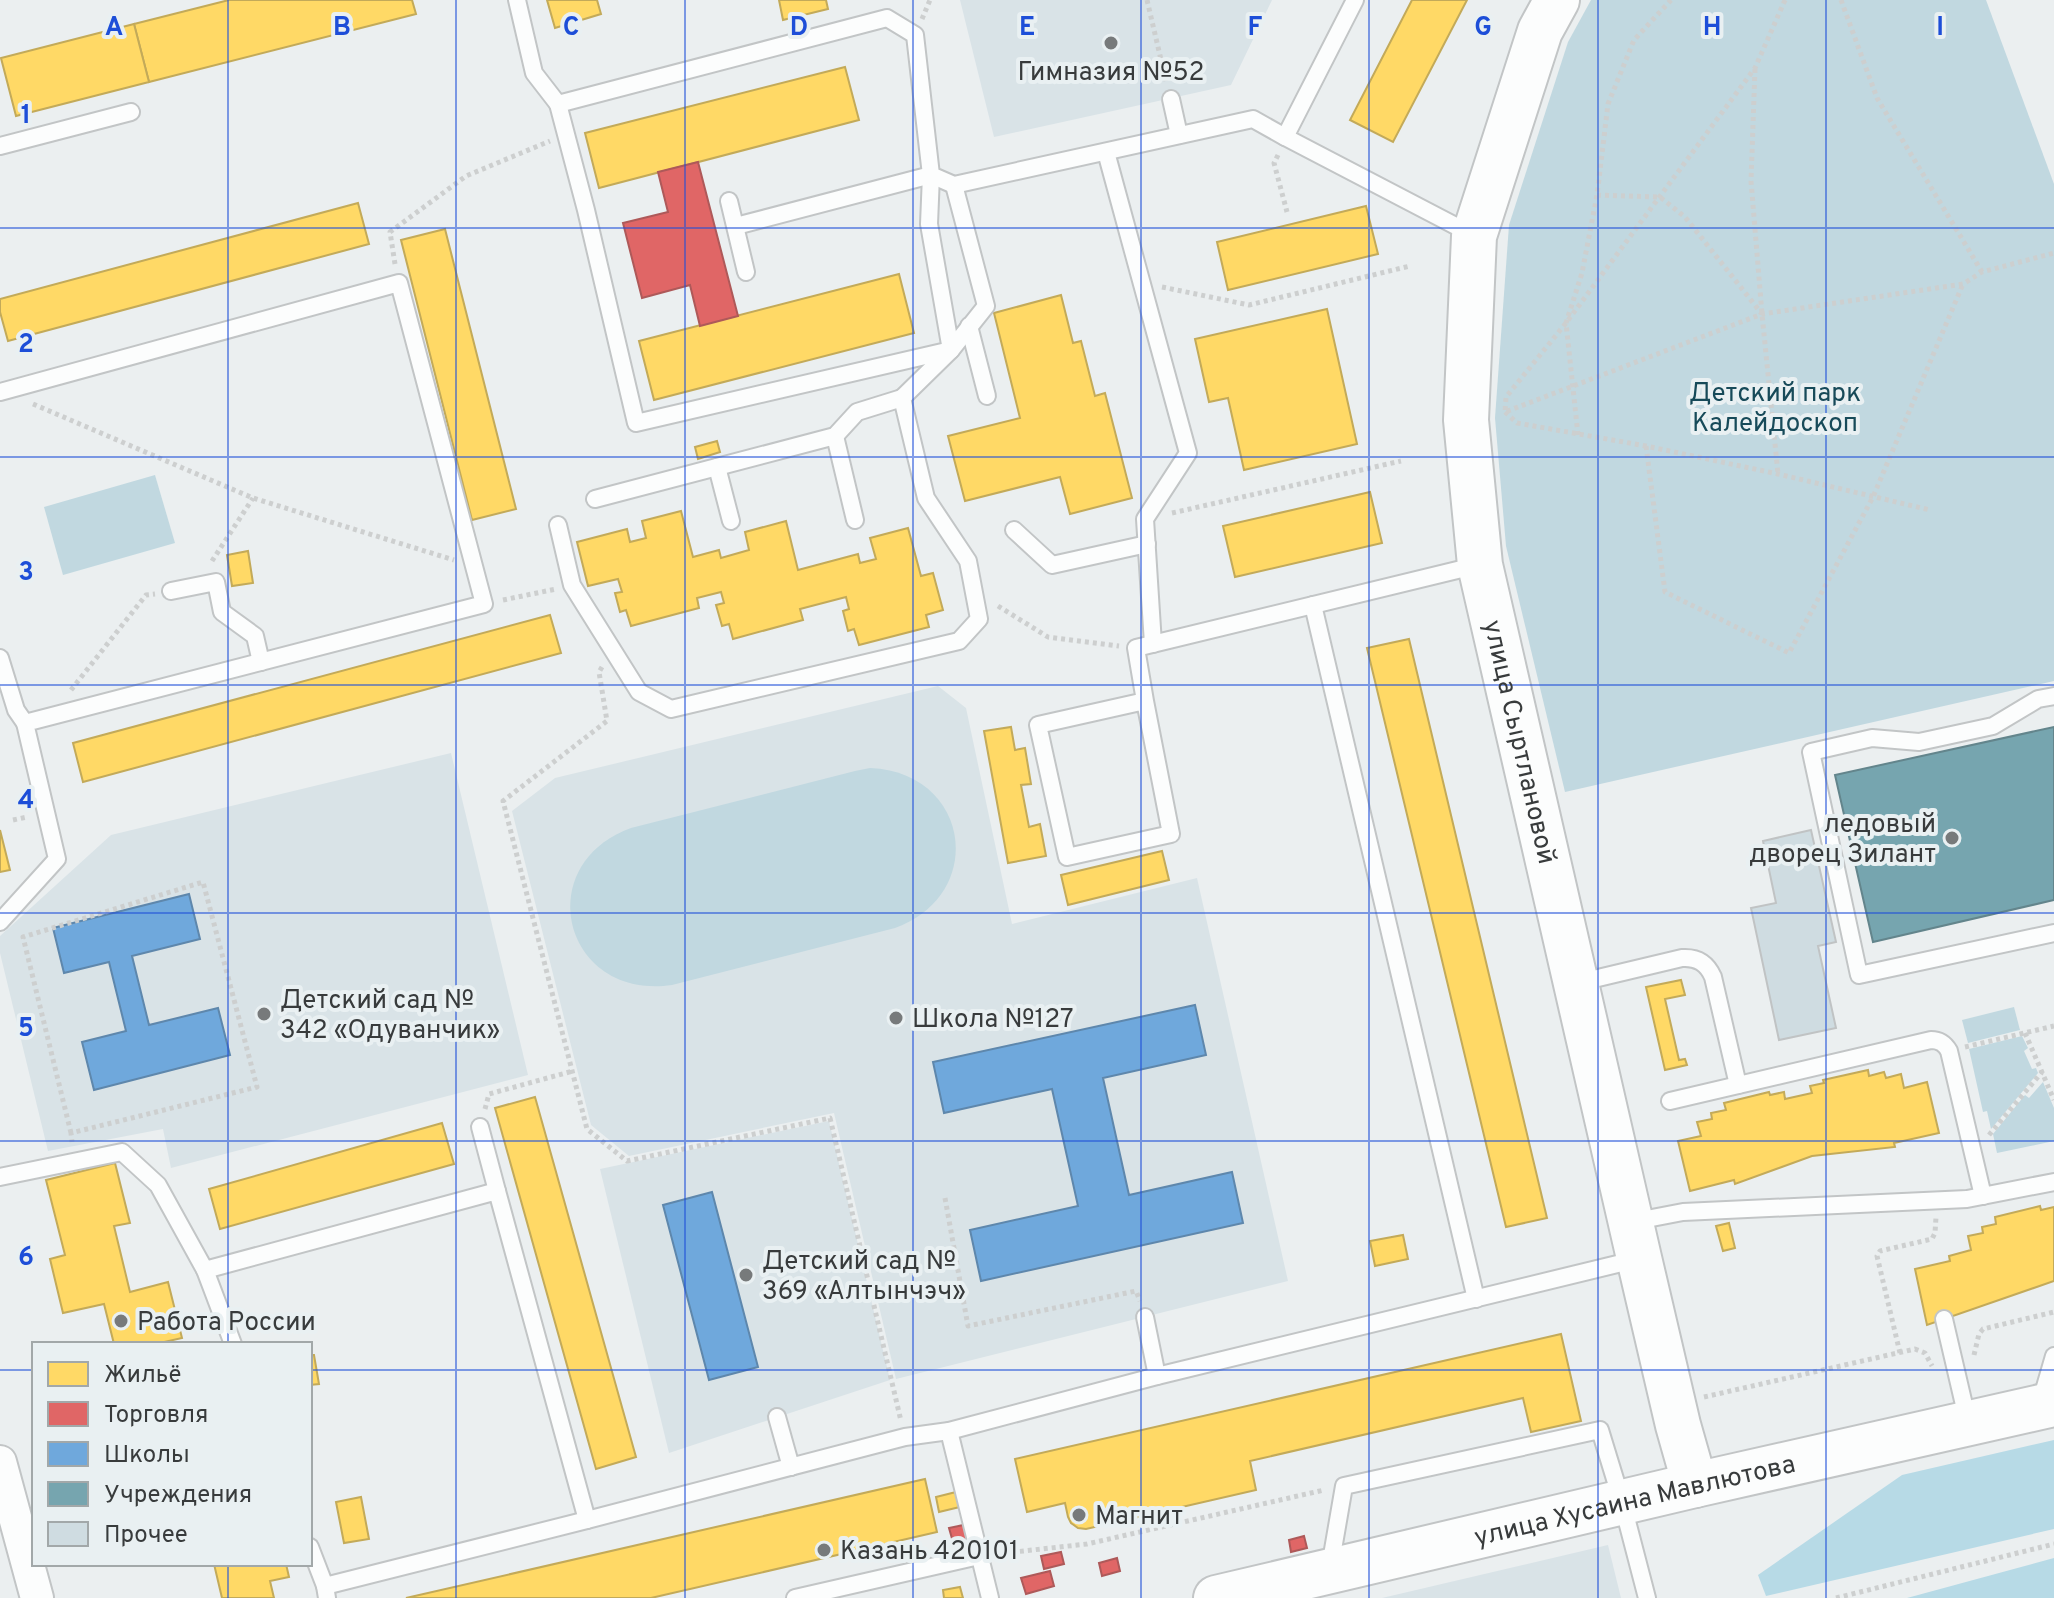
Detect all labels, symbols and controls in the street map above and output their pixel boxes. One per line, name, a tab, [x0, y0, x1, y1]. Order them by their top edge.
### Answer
text: A	[105, 12, 123, 45]
text: B	[333, 12, 351, 45]
text: C	[563, 12, 579, 45]
text: D	[790, 12, 808, 45]
text: E	[1019, 12, 1035, 45]
text: F	[1248, 12, 1263, 45]
text: G	[1474, 12, 1492, 45]
text: H	[1703, 12, 1721, 45]
text: I	[1936, 12, 1944, 45]
marker: Гимназия №52	[1102, 34, 1120, 52]
place label: Гимназия №52	[1018, 57, 1204, 90]
text: 1	[21, 100, 31, 133]
text: 2	[18, 329, 34, 362]
park label: Детский парк Калейдоскоп	[1689, 378, 1861, 441]
text: 3	[18, 557, 34, 590]
street label: улица Сыртлановой	[1474, 617, 1562, 868]
text: 4	[18, 785, 34, 818]
place label: ледовый дворец Зилант	[1749, 809, 1936, 872]
marker: ледовый дворец Зилант	[1943, 829, 1961, 847]
place label: Детский сад № 342 «Одуванчик»	[280, 985, 500, 1048]
place label: Школа №127	[912, 1004, 1073, 1037]
marker: Детский сад № 342 «Одуванчик»	[255, 1005, 273, 1023]
marker: Школа №127	[887, 1009, 905, 1027]
text: 5	[18, 1013, 34, 1046]
text: 6	[18, 1242, 34, 1275]
place label: Детский сад № 369 «Алтынчэч»	[762, 1246, 966, 1309]
marker: Детский сад № 369 «Алтынчэч»	[737, 1266, 755, 1284]
place label: Работа России	[137, 1307, 316, 1340]
marker: Работа России	[112, 1312, 130, 1330]
legend	[32, 1342, 312, 1566]
text: Жильё	[104, 1361, 181, 1391]
text: Торговля	[104, 1401, 208, 1431]
text: Школы	[104, 1441, 190, 1471]
street label: улица Хусаина Мавлютова	[1471, 1449, 1799, 1556]
text: Учреждения	[104, 1481, 252, 1511]
place label: Магнит	[1095, 1501, 1183, 1534]
marker: Магнит	[1070, 1506, 1088, 1524]
text: Прочее	[104, 1521, 188, 1551]
place label: Казань 420101	[840, 1536, 1019, 1569]
marker: Казань 420101	[815, 1541, 833, 1559]

